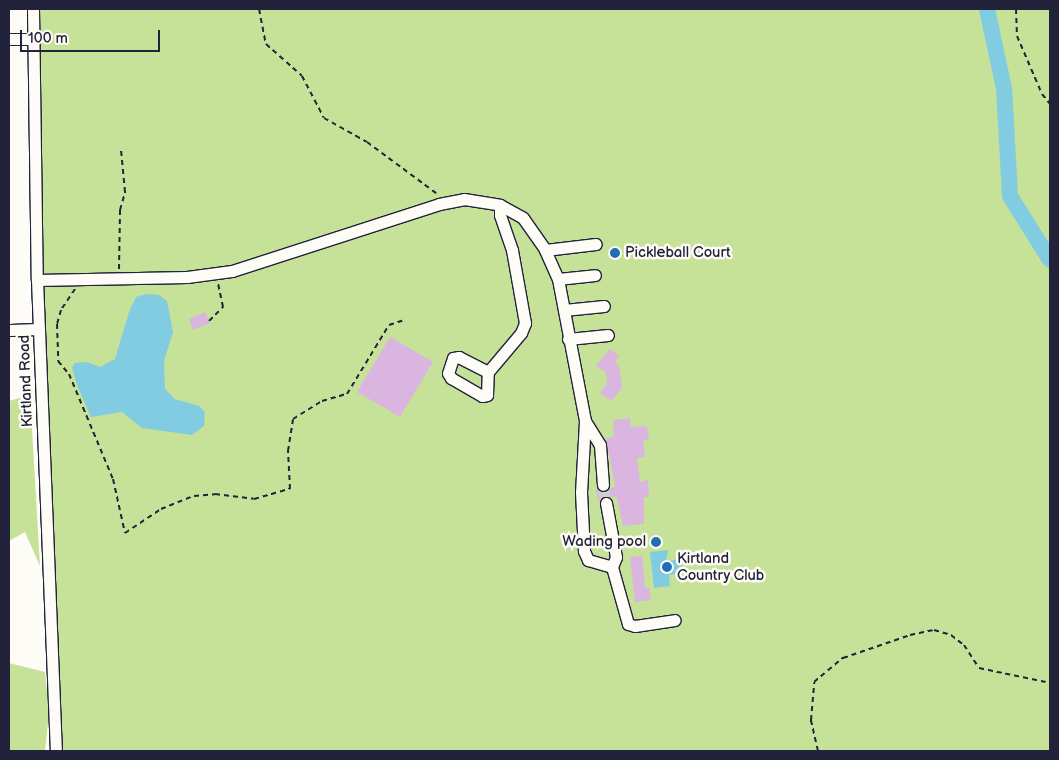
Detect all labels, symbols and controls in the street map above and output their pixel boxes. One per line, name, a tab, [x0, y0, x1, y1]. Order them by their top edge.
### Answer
scale bar	[22, 20, 162, 52]
text: 100 m	[28, 29, 68, 48]
place label: Pickleball Court	[625, 244, 731, 262]
marker: Pickleball Court	[609, 247, 621, 259]
street label: Kirtland Road	[15, 334, 37, 428]
place label: Wading pool	[562, 533, 646, 551]
marker: Wading pool	[650, 536, 662, 548]
place label: Kirtland Country Club	[677, 549, 765, 584]
marker: Kirtland Country Club	[661, 561, 673, 573]

